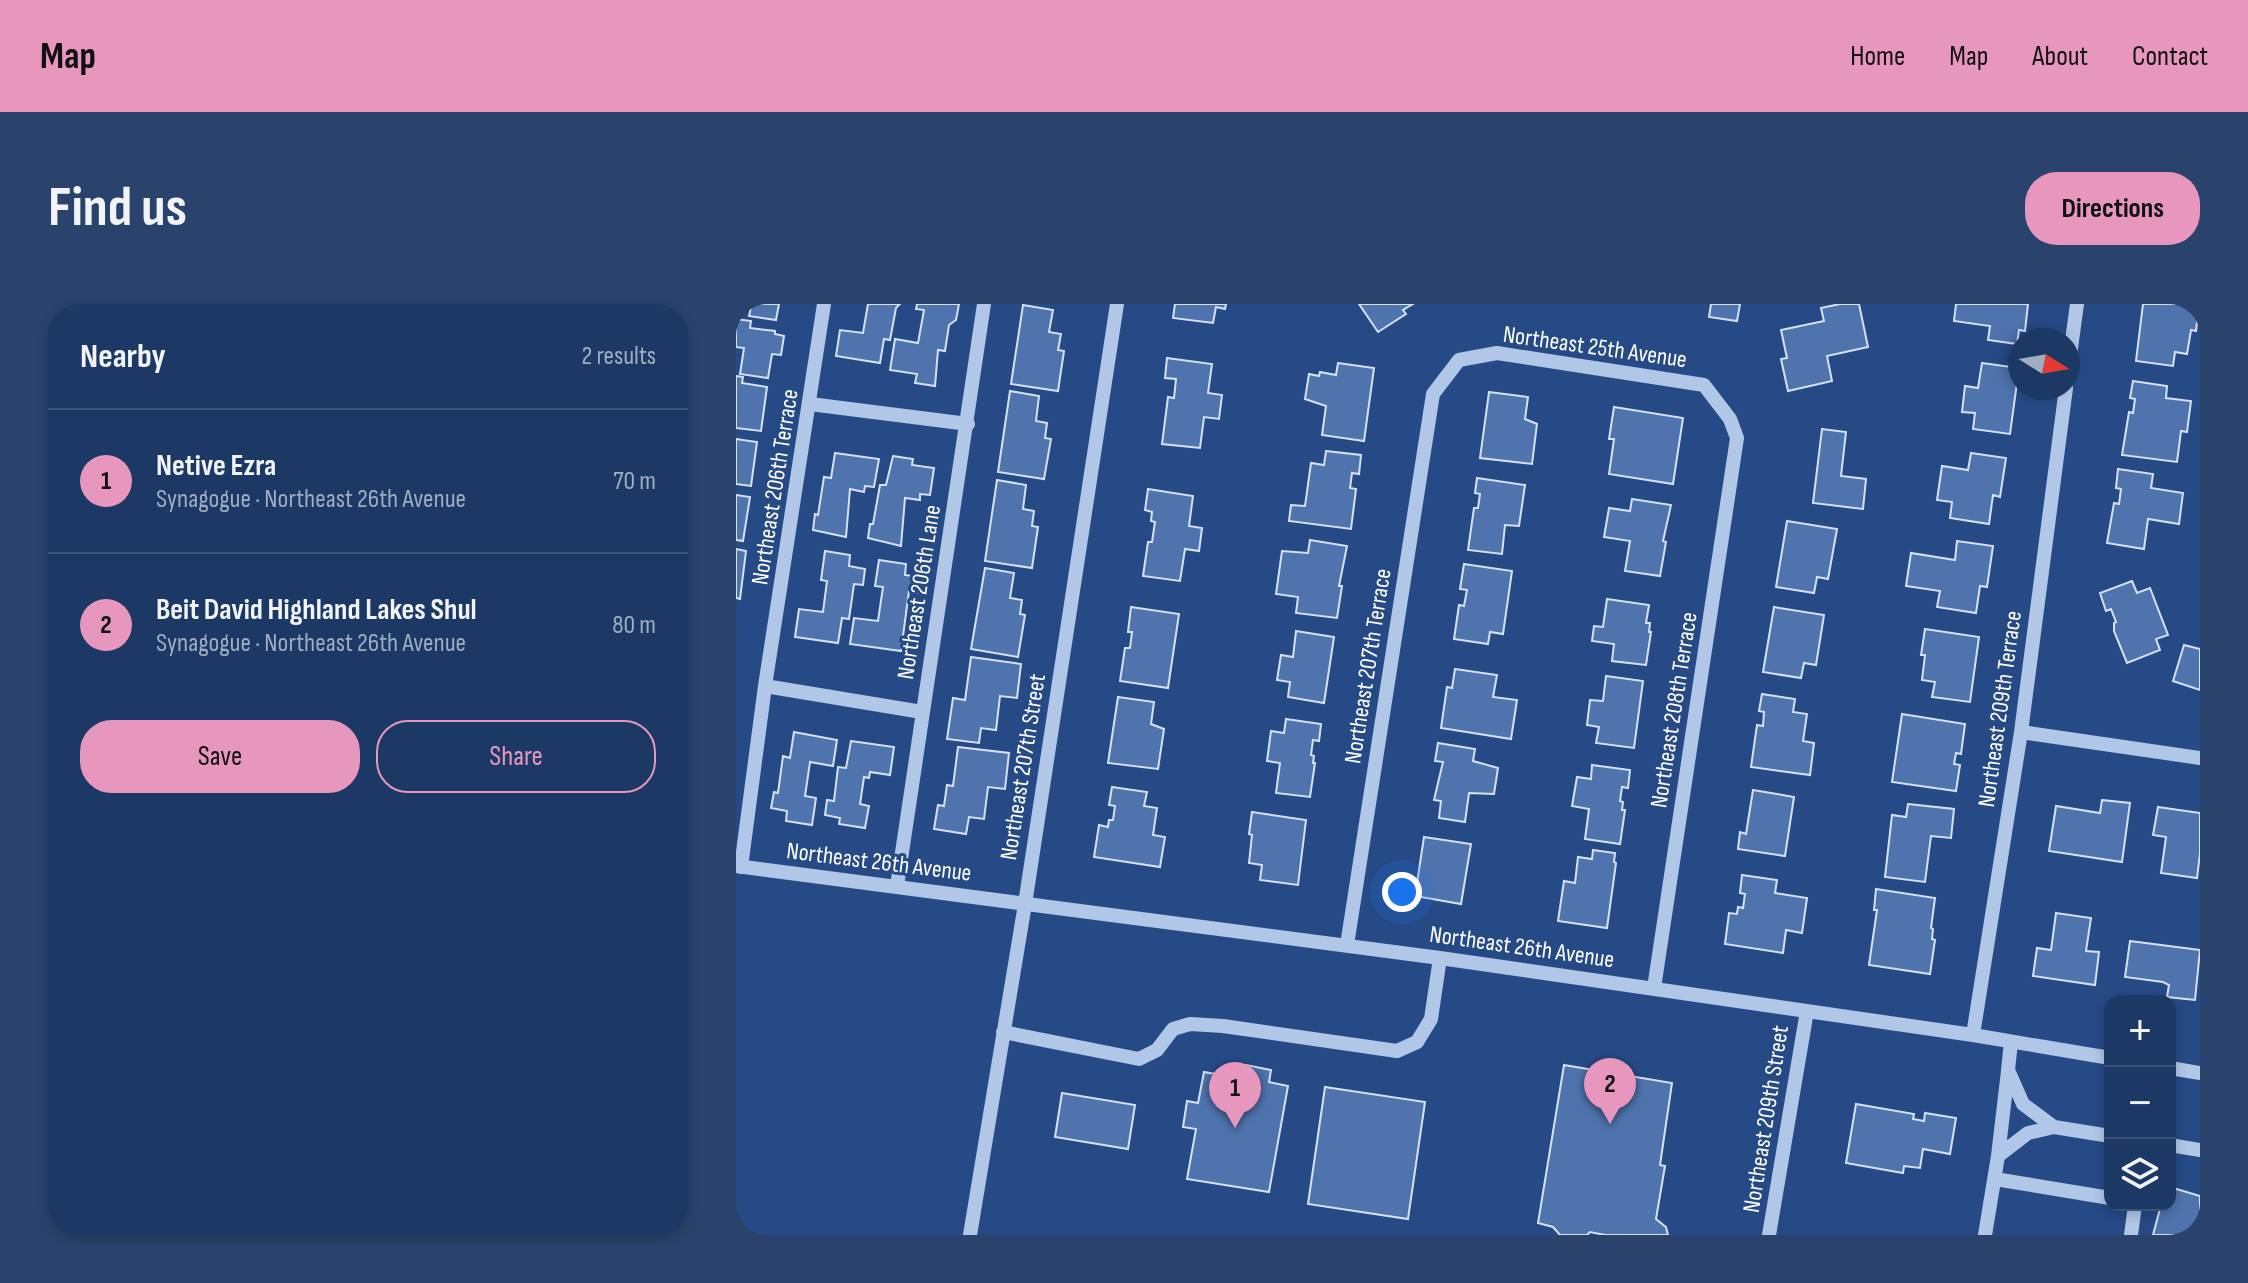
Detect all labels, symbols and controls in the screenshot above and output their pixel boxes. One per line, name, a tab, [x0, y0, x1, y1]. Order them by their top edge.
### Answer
text: Map	[40, 34, 96, 79]
text: Home	[1850, 40, 1905, 73]
text: Map	[1949, 40, 1988, 73]
text: About	[2032, 40, 2088, 73]
text: Contact	[2132, 40, 2208, 73]
button: Directions	[2025, 172, 2200, 245]
text: Find us	[48, 175, 187, 242]
street label: Northeast 25th Avenue	[1501, 320, 1689, 374]
north arrow	[2008, 328, 2080, 400]
text: Nearby	[80, 336, 166, 377]
text: 2 results	[582, 341, 656, 372]
street label: Northeast 206th Terrace	[745, 387, 805, 587]
text: Netive Ezra	[156, 448, 276, 484]
text: 1	[101, 466, 111, 497]
text: 70 m	[613, 466, 656, 497]
text: Synagogue · Northeast 26th Avenue	[156, 484, 466, 515]
street label: Northeast 206th Lane	[891, 503, 947, 681]
street label: Northeast 207th Terrace	[1338, 566, 1398, 766]
text: Beit David Highland Lakes Shul	[156, 592, 477, 628]
street label: Northeast 209th Terrace	[1972, 609, 2028, 809]
text: 2	[100, 610, 112, 641]
text: 80 m	[612, 610, 656, 641]
street label: Northeast 208th Terrace	[1644, 610, 1704, 810]
text: Synagogue · Northeast 26th Avenue	[156, 628, 466, 659]
street label: Northeast 207th Street	[994, 672, 1052, 862]
button: Save	[80, 720, 360, 793]
button: Share	[376, 720, 656, 793]
street label: Northeast 26th Avenue	[785, 836, 973, 888]
your location	[1382, 872, 1422, 912]
street label: Northeast 26th Avenue	[1428, 920, 1616, 974]
map controls	[2104, 995, 2176, 1211]
button: +	[2104, 995, 2176, 1067]
street label: Northeast 209th Street	[1737, 1023, 1795, 1215]
pin: 2	[1584, 1058, 1636, 1124]
pin: 1	[1209, 1062, 1261, 1128]
button: −	[2104, 1067, 2176, 1139]
button: layers	[2104, 1139, 2176, 1211]

